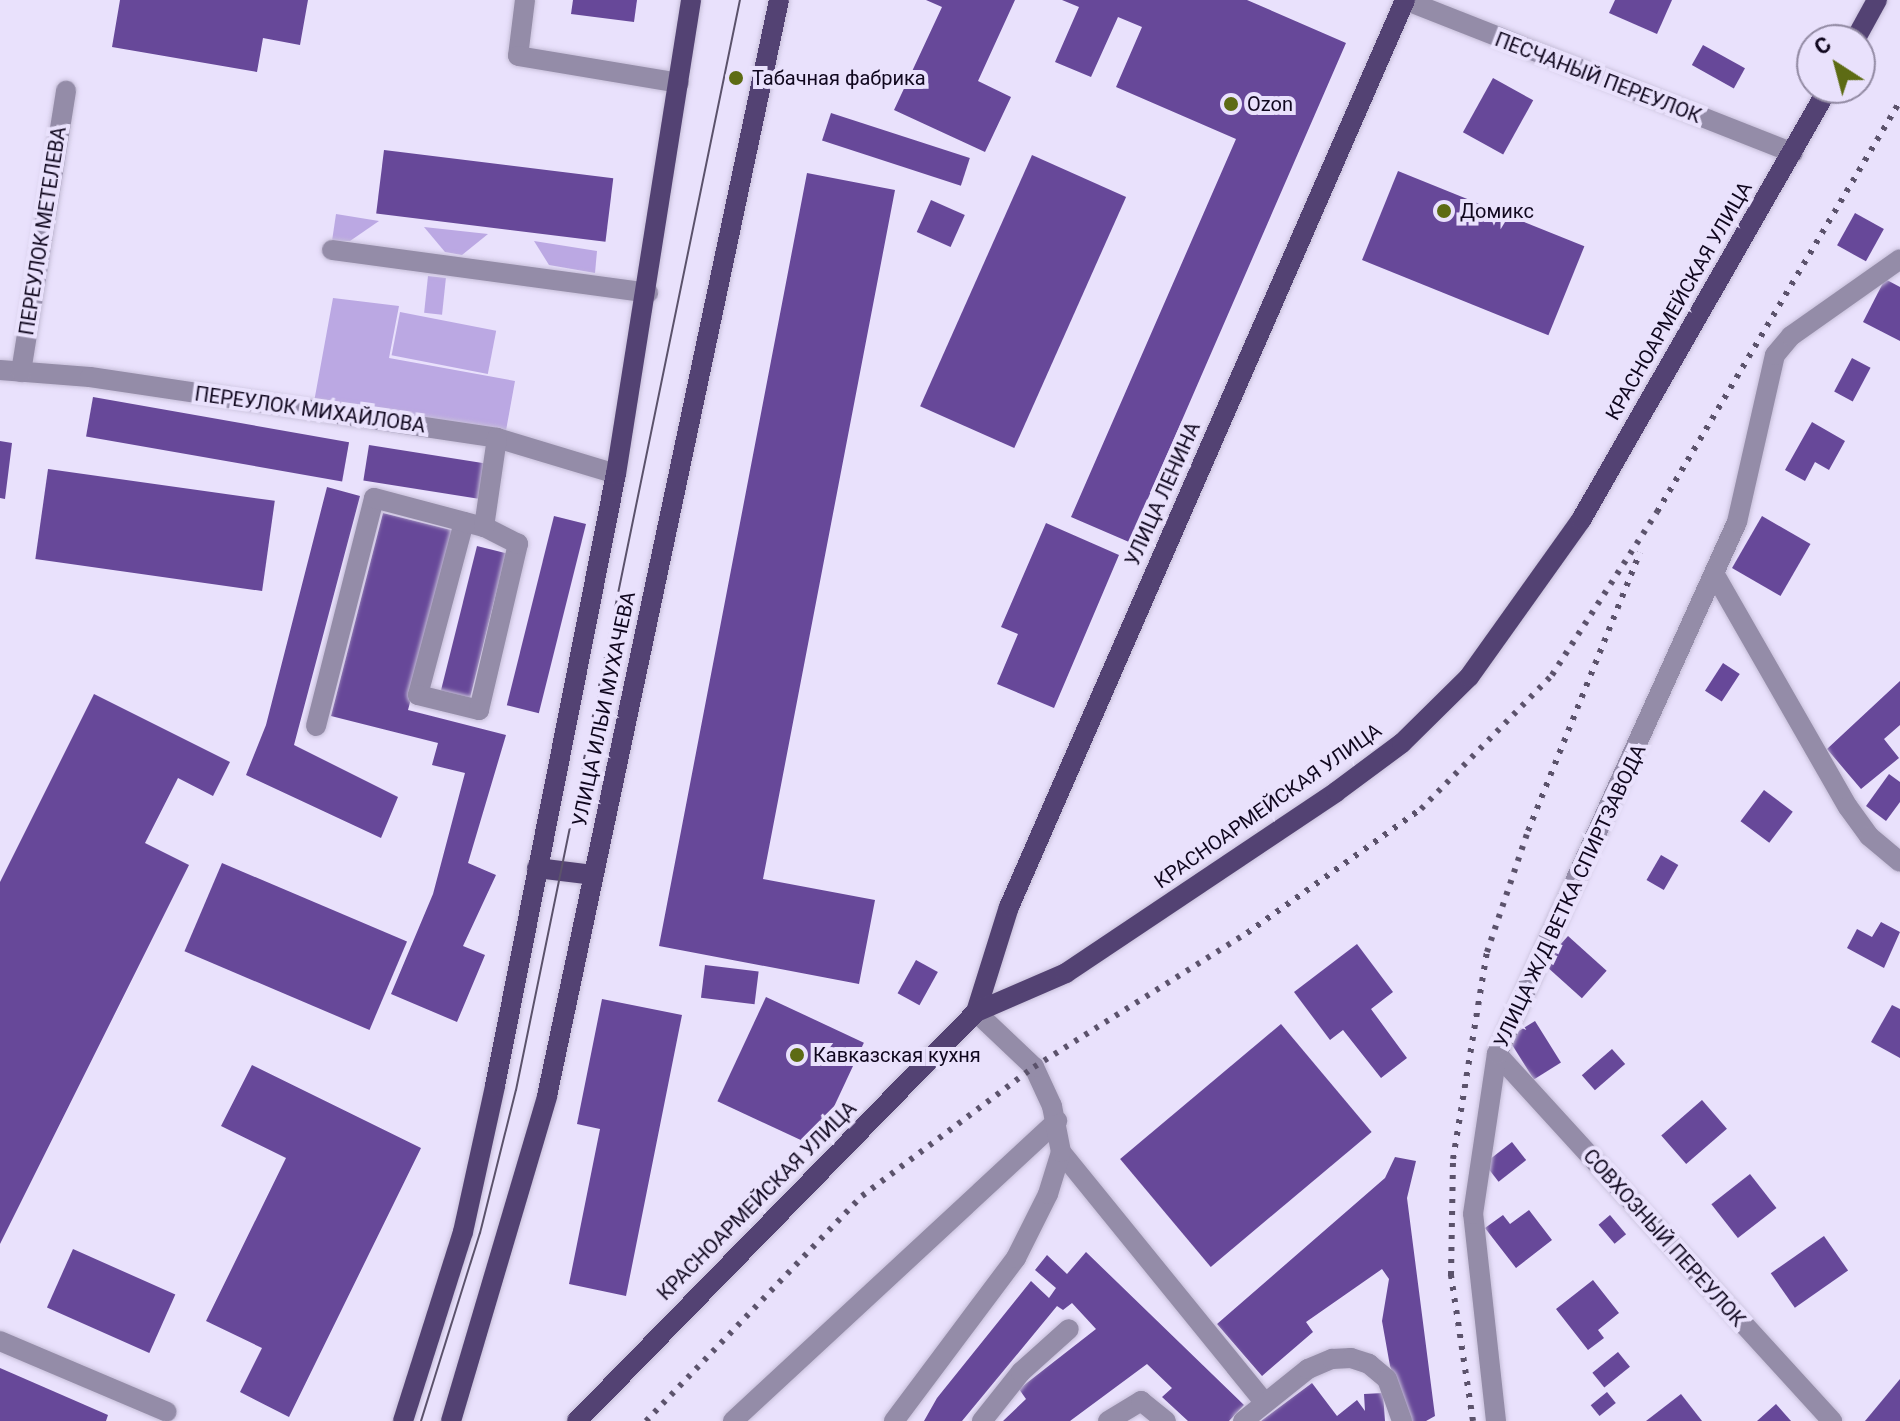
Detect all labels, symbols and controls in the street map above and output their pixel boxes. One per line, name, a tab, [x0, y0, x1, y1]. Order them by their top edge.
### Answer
north arrow	[1796, 24, 1876, 104]
street label: ПЕСЧАНЫЙ ПЕРЕУЛОК	[1492, 28, 1704, 128]
text: С	[1810, 31, 1836, 60]
place label: Табачная фабрика	[752, 66, 926, 90]
marker: Табачная фабрика	[727, 69, 745, 87]
place label: Ozon	[1247, 92, 1293, 116]
marker: Ozon	[1222, 95, 1240, 113]
street label: ПЕРЕУЛОК МЕТЕЛЕВА	[15, 125, 71, 337]
street label: КРАСНОАРМЕЙСКАЯ УЛИЦА	[1601, 177, 1757, 425]
place label: Домикс	[1460, 199, 1534, 223]
marker: Домикс	[1435, 202, 1453, 220]
street label: ПЕРЕУЛОК МИХАЙЛОВА	[193, 382, 427, 438]
street label: УЛИЦА ЛЕНИНА	[1121, 418, 1205, 570]
street label: УЛИЦА ИЛЬИ МУХАЧЕВА	[567, 589, 641, 829]
street label: КРАСНОАРМЕЙСКАЯ УЛИЦА	[1150, 718, 1386, 894]
street label: УЛИЦА Ж/Д ВЕТКА СПИРТЗАВОДА	[1489, 741, 1651, 1051]
place label: Кавказская кухня	[813, 1043, 981, 1067]
marker: Кавказская кухня	[788, 1046, 806, 1064]
street label: КРАСНОАРМЕЙСКАЯ УЛИЦА	[652, 1096, 862, 1306]
street label: СОВХОЗНЫЙ ПЕРЕУЛОК	[1578, 1144, 1750, 1332]

